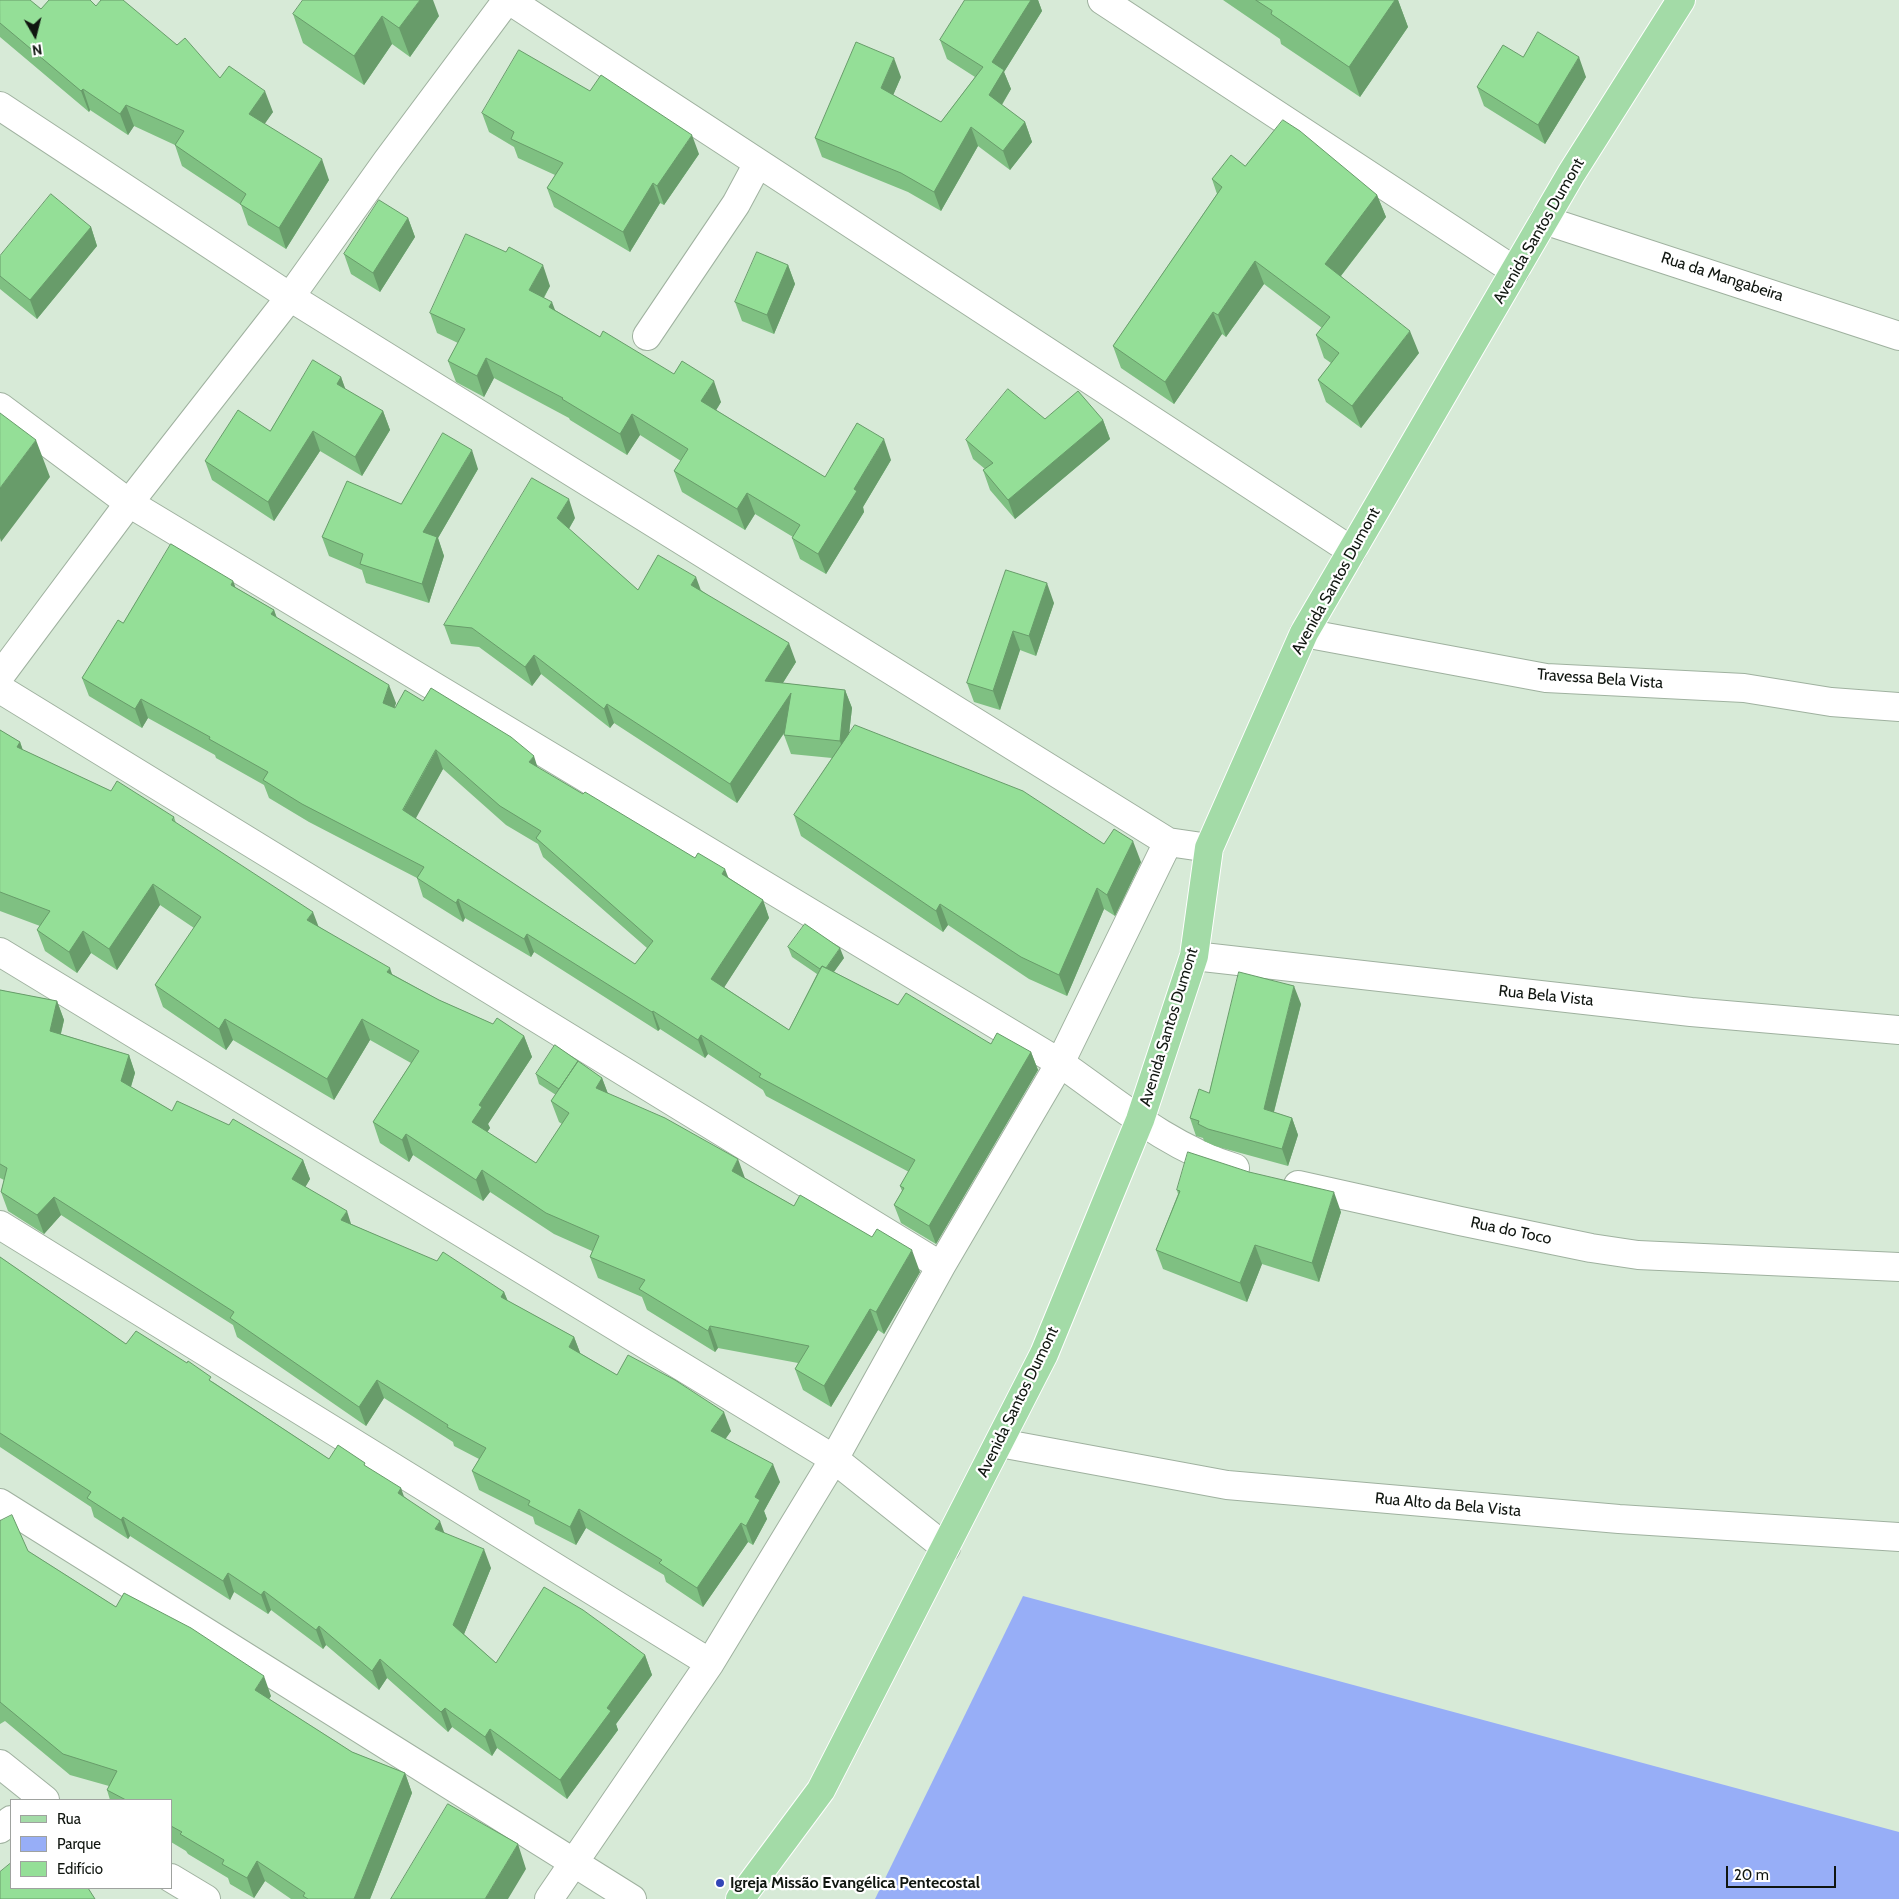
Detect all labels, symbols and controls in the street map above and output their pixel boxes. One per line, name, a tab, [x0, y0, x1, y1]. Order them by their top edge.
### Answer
north arrow	[10, 10, 60, 60]
text: N	[31, 40, 43, 59]
street label: Avenida Santos Dumont	[1489, 155, 1589, 307]
street label: Rua da Mangabeira	[1658, 248, 1786, 306]
street label: Avenida Santos Dumont	[1288, 504, 1384, 658]
street label: Travessa Bela Vista	[1536, 665, 1664, 693]
street label: Avenida Santos Dumont	[1136, 945, 1202, 1109]
street label: Rua Bela Vista	[1498, 981, 1594, 1011]
street label: Rua do Toco	[1469, 1213, 1553, 1249]
street label: Avenida Santos Dumont	[973, 1324, 1063, 1480]
street label: Rua Alto da Bela Vista	[1374, 1489, 1522, 1521]
legend	[10, 1799, 172, 1889]
text: Rua	[57, 1810, 81, 1828]
text: Parque	[57, 1835, 101, 1853]
scale bar	[1729, 1856, 1839, 1888]
text: Edifício	[57, 1860, 103, 1878]
text: 20 m	[1734, 1866, 1769, 1884]
place label: Igreja Missão Evangélica Pentecostal	[730, 1873, 980, 1893]
marker: Igreja Missão Evangélica Pentecostal	[714, 1877, 726, 1889]

